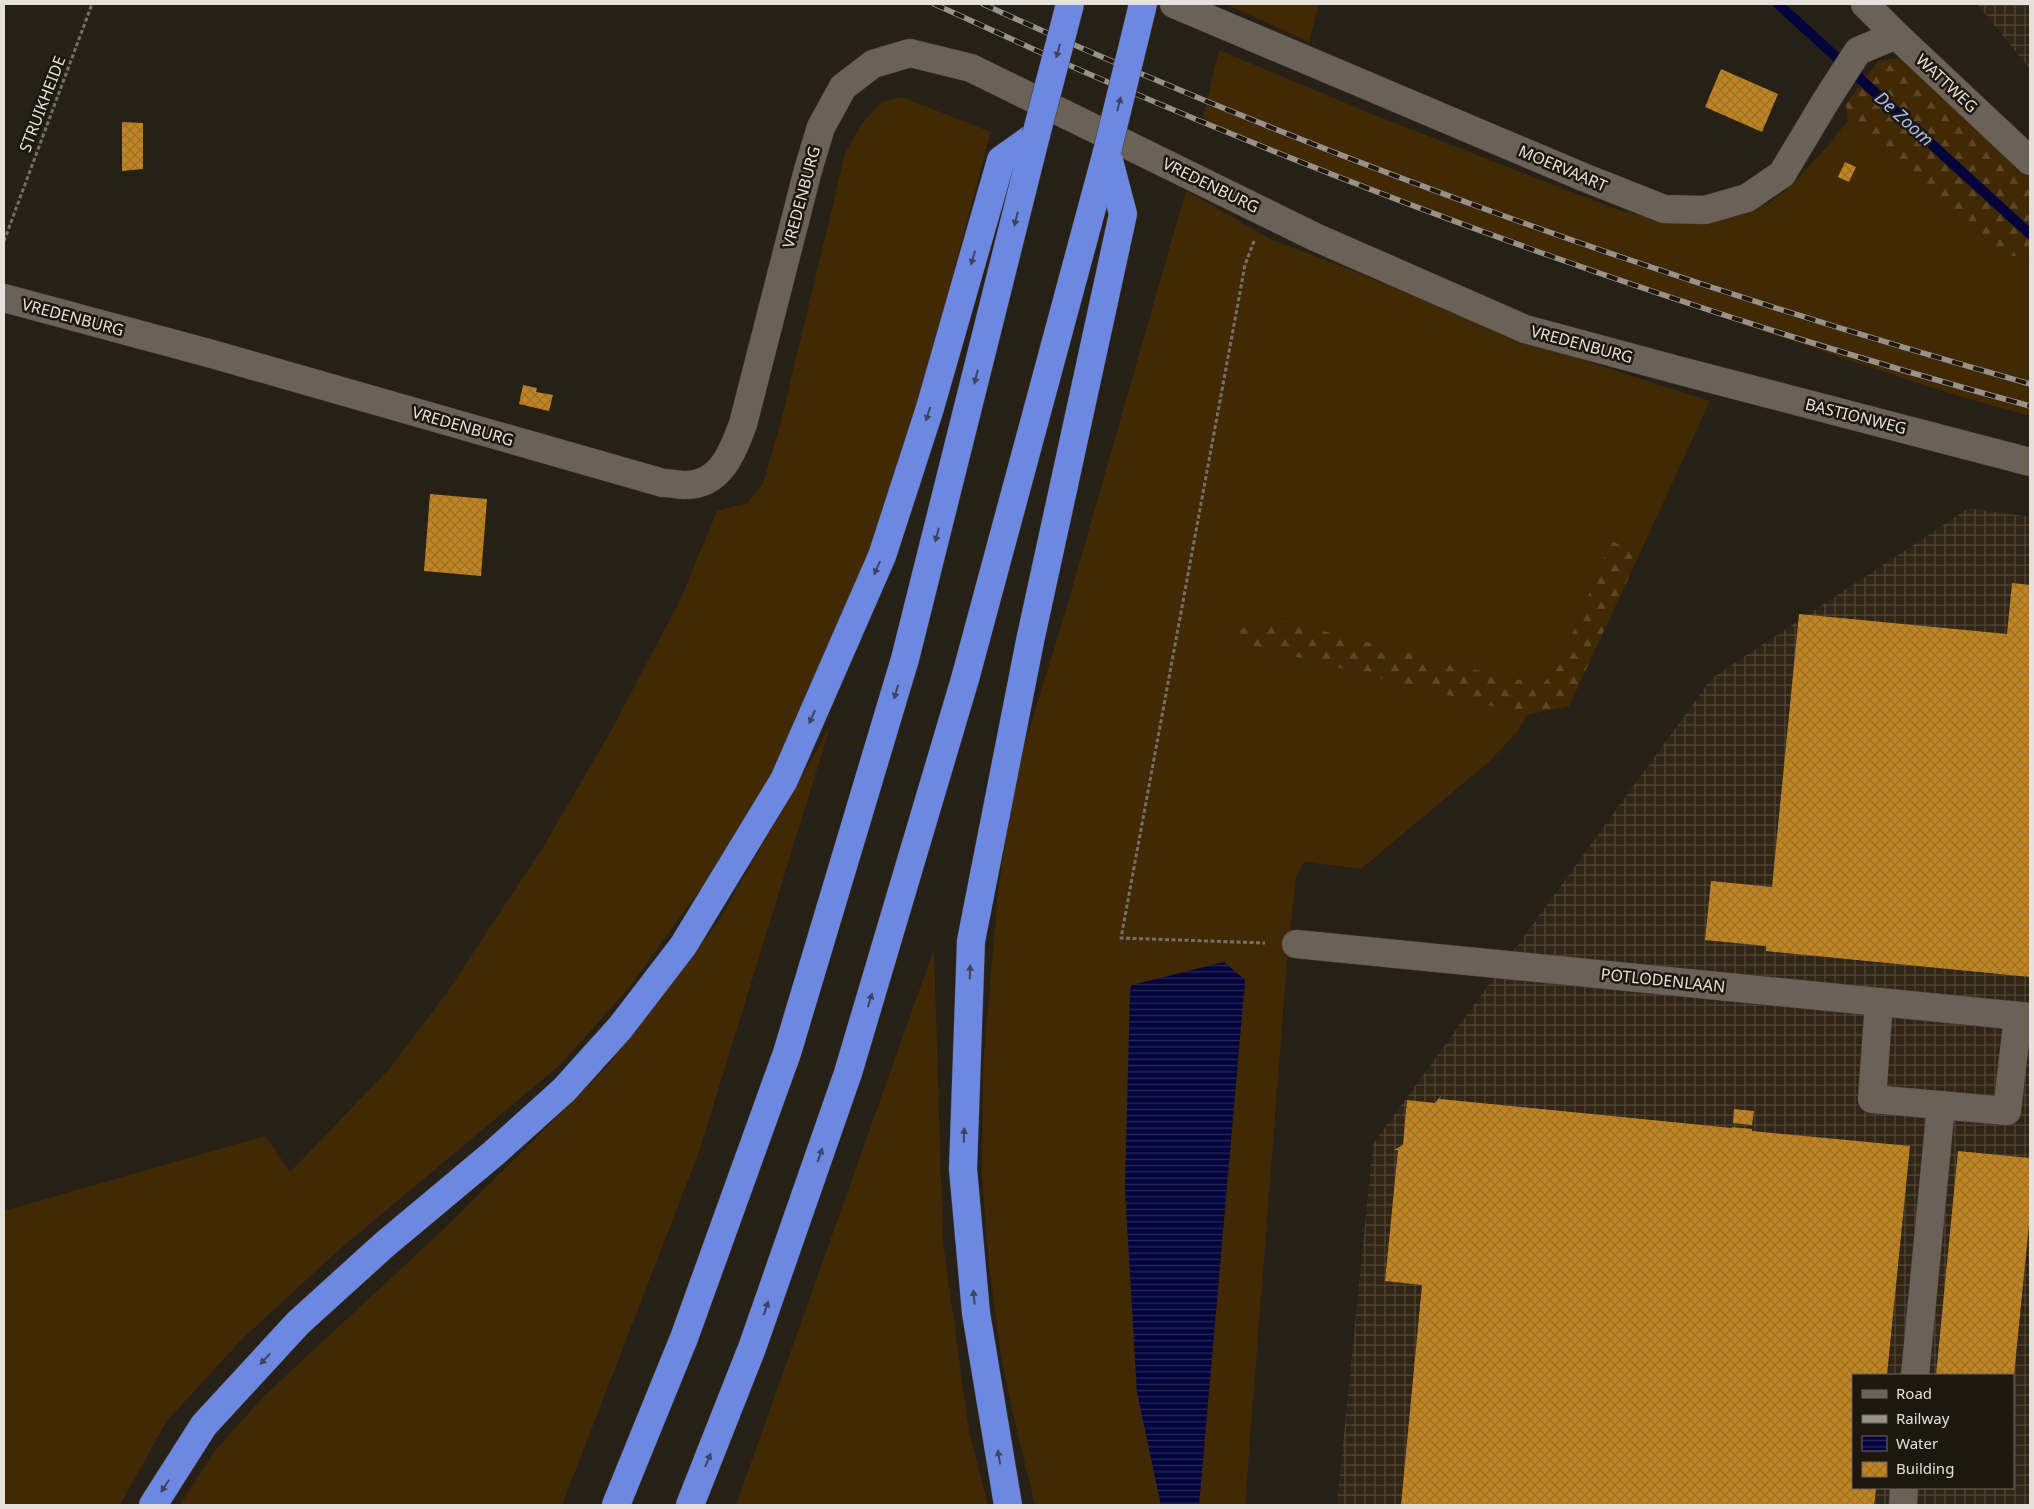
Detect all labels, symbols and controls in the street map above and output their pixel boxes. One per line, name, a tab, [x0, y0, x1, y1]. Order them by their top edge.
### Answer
one-way arrow	[1054, 43, 1062, 58]
street label: WATTWEG	[1911, 49, 1983, 117]
street label: STRUIKHEIDE	[14, 53, 70, 155]
water label: De Zoom	[1870, 86, 1939, 151]
one-way arrow	[1115, 97, 1123, 112]
street label: MOERVAART	[1515, 139, 1611, 197]
street label: VREDENBURG	[777, 143, 825, 251]
street label: VREDENBURG	[1159, 152, 1263, 218]
one-way arrow	[1012, 212, 1020, 227]
one-way arrow	[968, 250, 976, 265]
street label: VREDENBURG	[19, 293, 127, 341]
street label: VREDENBURG	[1528, 320, 1636, 368]
one-way arrow	[972, 370, 980, 385]
street label: BASTIONWEG	[1803, 393, 1909, 439]
street label: VREDENBURG	[410, 401, 516, 451]
one-way arrow	[924, 407, 932, 422]
one-way arrow	[933, 527, 941, 542]
one-way arrow	[872, 561, 880, 575]
one-way arrow	[891, 685, 899, 700]
one-way arrow	[807, 710, 815, 724]
street label: POTLODENLAAN	[1600, 963, 1726, 997]
one-way arrow	[967, 964, 975, 980]
one-way arrow	[866, 993, 874, 1008]
one-way arrow	[961, 1126, 969, 1142]
one-way arrow	[817, 1147, 824, 1162]
one-way arrow	[970, 1288, 978, 1304]
one-way arrow	[762, 1300, 770, 1315]
one-way arrow	[259, 1353, 271, 1365]
legend	[1852, 1374, 2014, 1489]
text: Road	[1896, 1383, 1932, 1403]
text: Railway	[1896, 1408, 1950, 1428]
text: Water	[1896, 1433, 1938, 1453]
one-way arrow	[994, 1449, 1002, 1465]
one-way arrow	[704, 1452, 712, 1467]
text: Building	[1896, 1458, 1954, 1478]
one-way arrow	[160, 1480, 170, 1493]

